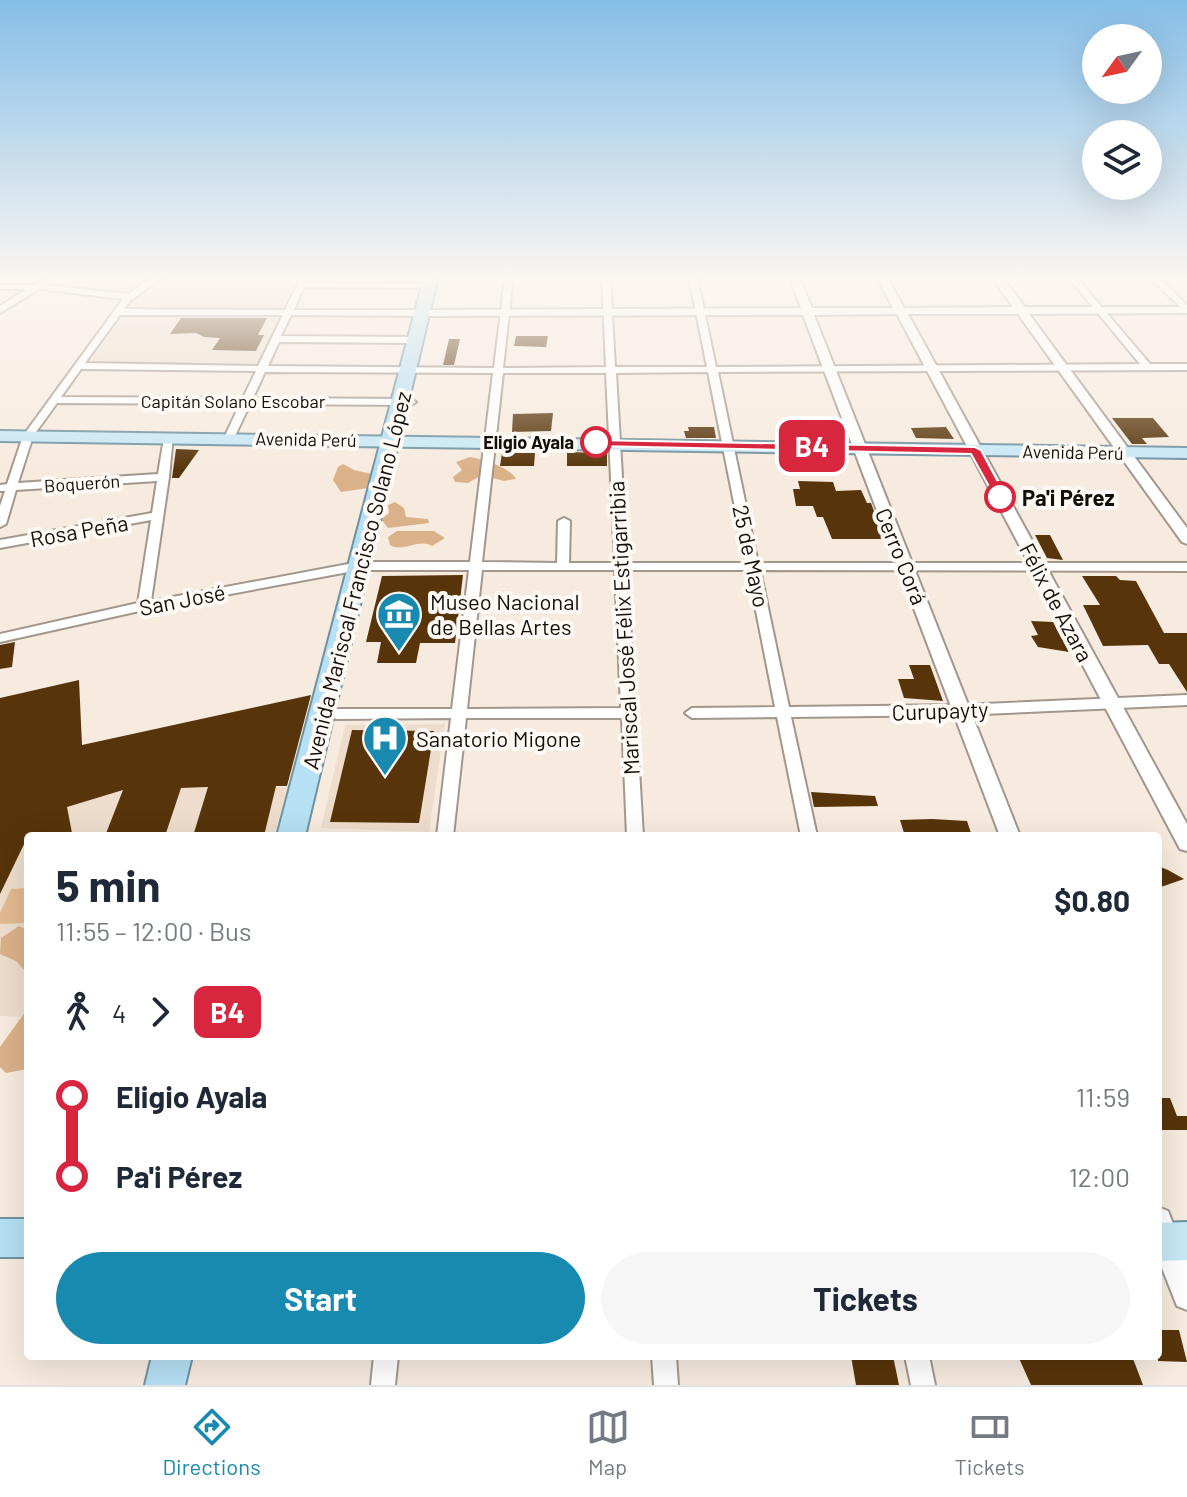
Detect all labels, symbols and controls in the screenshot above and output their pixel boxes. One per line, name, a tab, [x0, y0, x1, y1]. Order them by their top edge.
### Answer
north arrow	[1082, 24, 1162, 104]
map controls	[1082, 24, 1162, 200]
button: layers	[1082, 120, 1162, 200]
street label: Avenida Mariscal Francisco Solano López	[296, 388, 416, 772]
street label: Capitán Solano Escobar	[141, 390, 326, 412]
line badge: B4	[776, 420, 848, 472]
street label: Avenida Perú	[255, 427, 357, 451]
marker: Eligio Ayala	[581, 427, 611, 457]
text: B4	[795, 429, 829, 463]
place label: Eligio Ayala	[483, 431, 574, 453]
street label: Avenida Perú	[1022, 440, 1124, 464]
street label: Boquerón	[43, 469, 121, 497]
street label: Mariscal José Félix Estigarribia	[602, 480, 644, 776]
marker: Pa'i Pérez	[985, 482, 1015, 512]
place label: Pa'i Pérez	[1022, 484, 1115, 510]
street label: 25 de Mayo	[728, 502, 776, 610]
street label: Cerro Corá	[871, 504, 933, 608]
street label: Rosa Peña	[28, 509, 130, 551]
street label: Félix de Azara	[1015, 538, 1099, 666]
street label: San José	[137, 578, 227, 620]
place label: Museo Nacional de Bellas Artes	[430, 588, 580, 639]
museum icon: Museo Nacional de Bellas Artes	[375, 590, 423, 653]
street label: Curupayty	[891, 695, 989, 725]
hospital icon: Sanatorio Migone	[361, 714, 409, 777]
place label: Sanatorio Migone	[416, 725, 581, 751]
text: 5 min	[56, 858, 161, 911]
text: $0.80	[1054, 882, 1130, 918]
text: 11:55 – 12:00 · Bus	[56, 915, 251, 946]
icon: walk	[56, 990, 100, 1034]
icon: forward	[138, 990, 182, 1034]
text: B4	[210, 995, 245, 1029]
text: 4	[112, 997, 126, 1028]
text: Eligio Ayala	[116, 1078, 267, 1114]
text: 11:59	[1076, 1081, 1130, 1112]
text: Pa'i Pérez	[116, 1158, 242, 1194]
text: 12:00	[1069, 1161, 1130, 1192]
button: Start	[56, 1252, 585, 1344]
button: Tickets	[601, 1252, 1130, 1344]
tab: Directions	[162, 1405, 261, 1479]
tab: Map	[586, 1405, 630, 1479]
tab: Tickets	[955, 1405, 1025, 1479]

